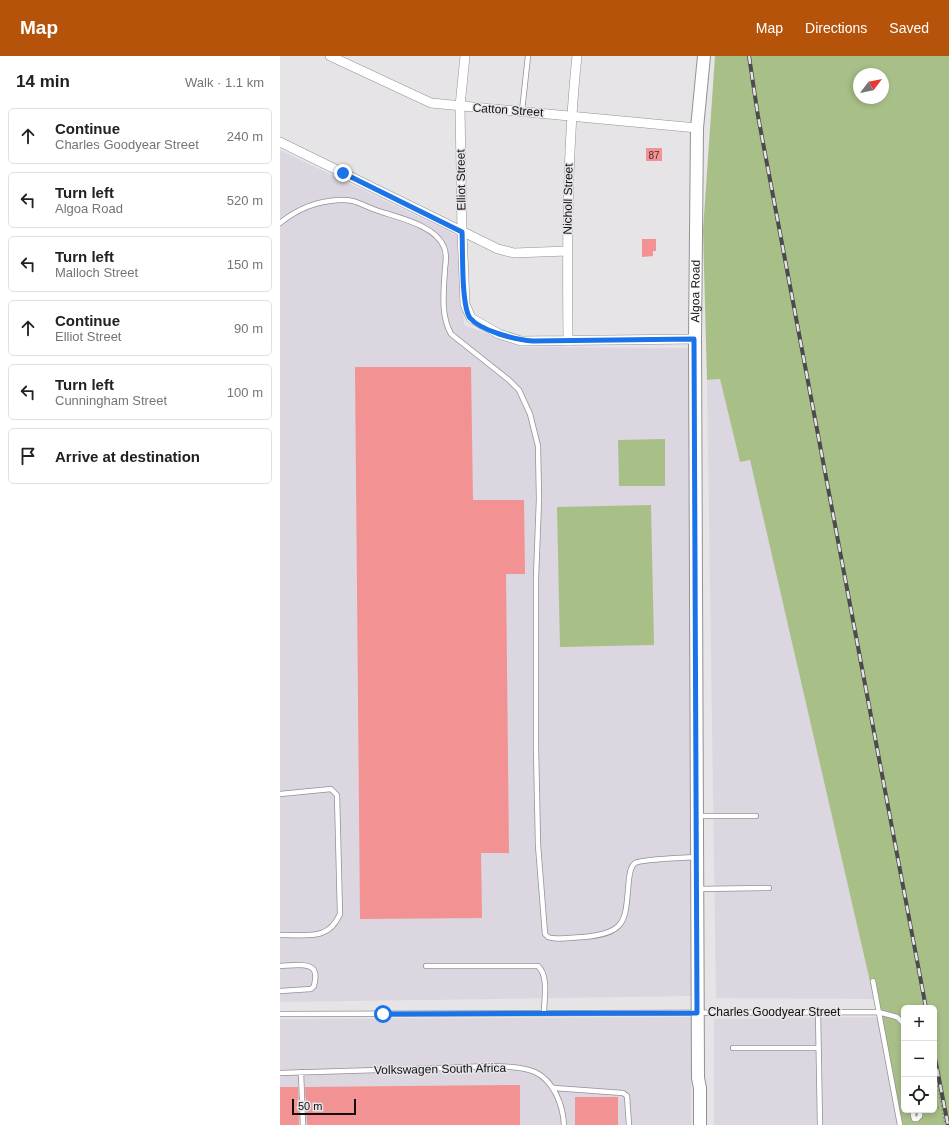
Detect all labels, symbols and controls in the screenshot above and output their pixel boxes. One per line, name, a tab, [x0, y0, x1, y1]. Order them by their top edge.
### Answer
text: Map	[20, 17, 58, 38]
text: Map	[756, 20, 783, 36]
text: Directions	[805, 20, 867, 36]
text: Saved	[889, 20, 929, 36]
north arrow	[853, 68, 889, 104]
text: 14 min	[16, 72, 70, 91]
text: Walk · 1.1 km	[185, 75, 264, 90]
street label: Catton Street	[472, 101, 544, 119]
text: Continue	[55, 120, 120, 137]
icon: ahead	[17, 125, 39, 147]
text: 240 m	[227, 129, 263, 144]
text: Charles Goodyear Street	[55, 137, 199, 152]
street label: Elliot Street	[453, 149, 469, 211]
house number: 87	[648, 150, 660, 161]
street label: Nicholl Street	[560, 163, 576, 235]
route end	[334, 164, 352, 182]
text: Turn left	[55, 184, 114, 201]
icon: left	[17, 189, 39, 211]
text: 520 m	[227, 193, 263, 208]
text: Algoa Road	[55, 201, 123, 216]
text: Turn left	[55, 248, 114, 265]
icon: left	[17, 253, 39, 275]
text: 150 m	[227, 257, 263, 272]
street label: Algoa Road	[688, 260, 703, 323]
text: Malloch Street	[55, 265, 138, 280]
text: Continue	[55, 312, 120, 329]
icon: ahead	[17, 317, 39, 339]
text: 90 m	[234, 321, 263, 336]
text: Elliot Street	[55, 329, 121, 344]
text: Turn left	[55, 376, 114, 393]
icon: left	[17, 381, 39, 403]
text: 100 m	[227, 385, 263, 400]
text: Cunningham Street	[55, 393, 167, 408]
icon: arrive	[17, 445, 39, 467]
text: Arrive at destination	[55, 448, 200, 465]
route start	[374, 1005, 392, 1023]
street label: Charles Goodyear Street	[708, 1005, 841, 1019]
map controls	[901, 1005, 937, 1113]
button: +	[901, 1005, 937, 1041]
button: −	[901, 1041, 937, 1077]
street label: Volkswagen South Africa	[374, 1061, 506, 1077]
button: locate	[901, 1077, 937, 1113]
scale bar	[292, 1097, 356, 1116]
text: 50 m	[298, 1100, 322, 1112]

